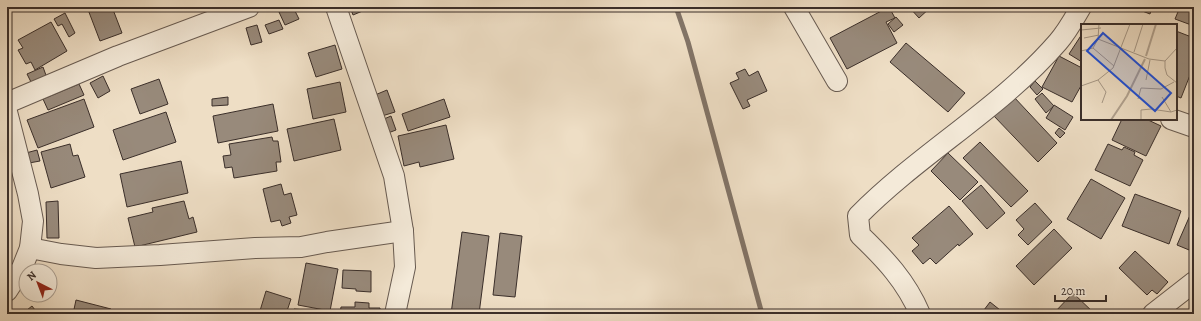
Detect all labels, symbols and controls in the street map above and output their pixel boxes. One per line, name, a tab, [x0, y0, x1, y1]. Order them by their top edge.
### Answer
inset map	[1081, 24, 1177, 120]
north arrow	[18, 263, 58, 303]
text: N	[24, 268, 40, 284]
scale bar	[1055, 277, 1106, 303]
text: 20 m	[1061, 283, 1085, 299]

